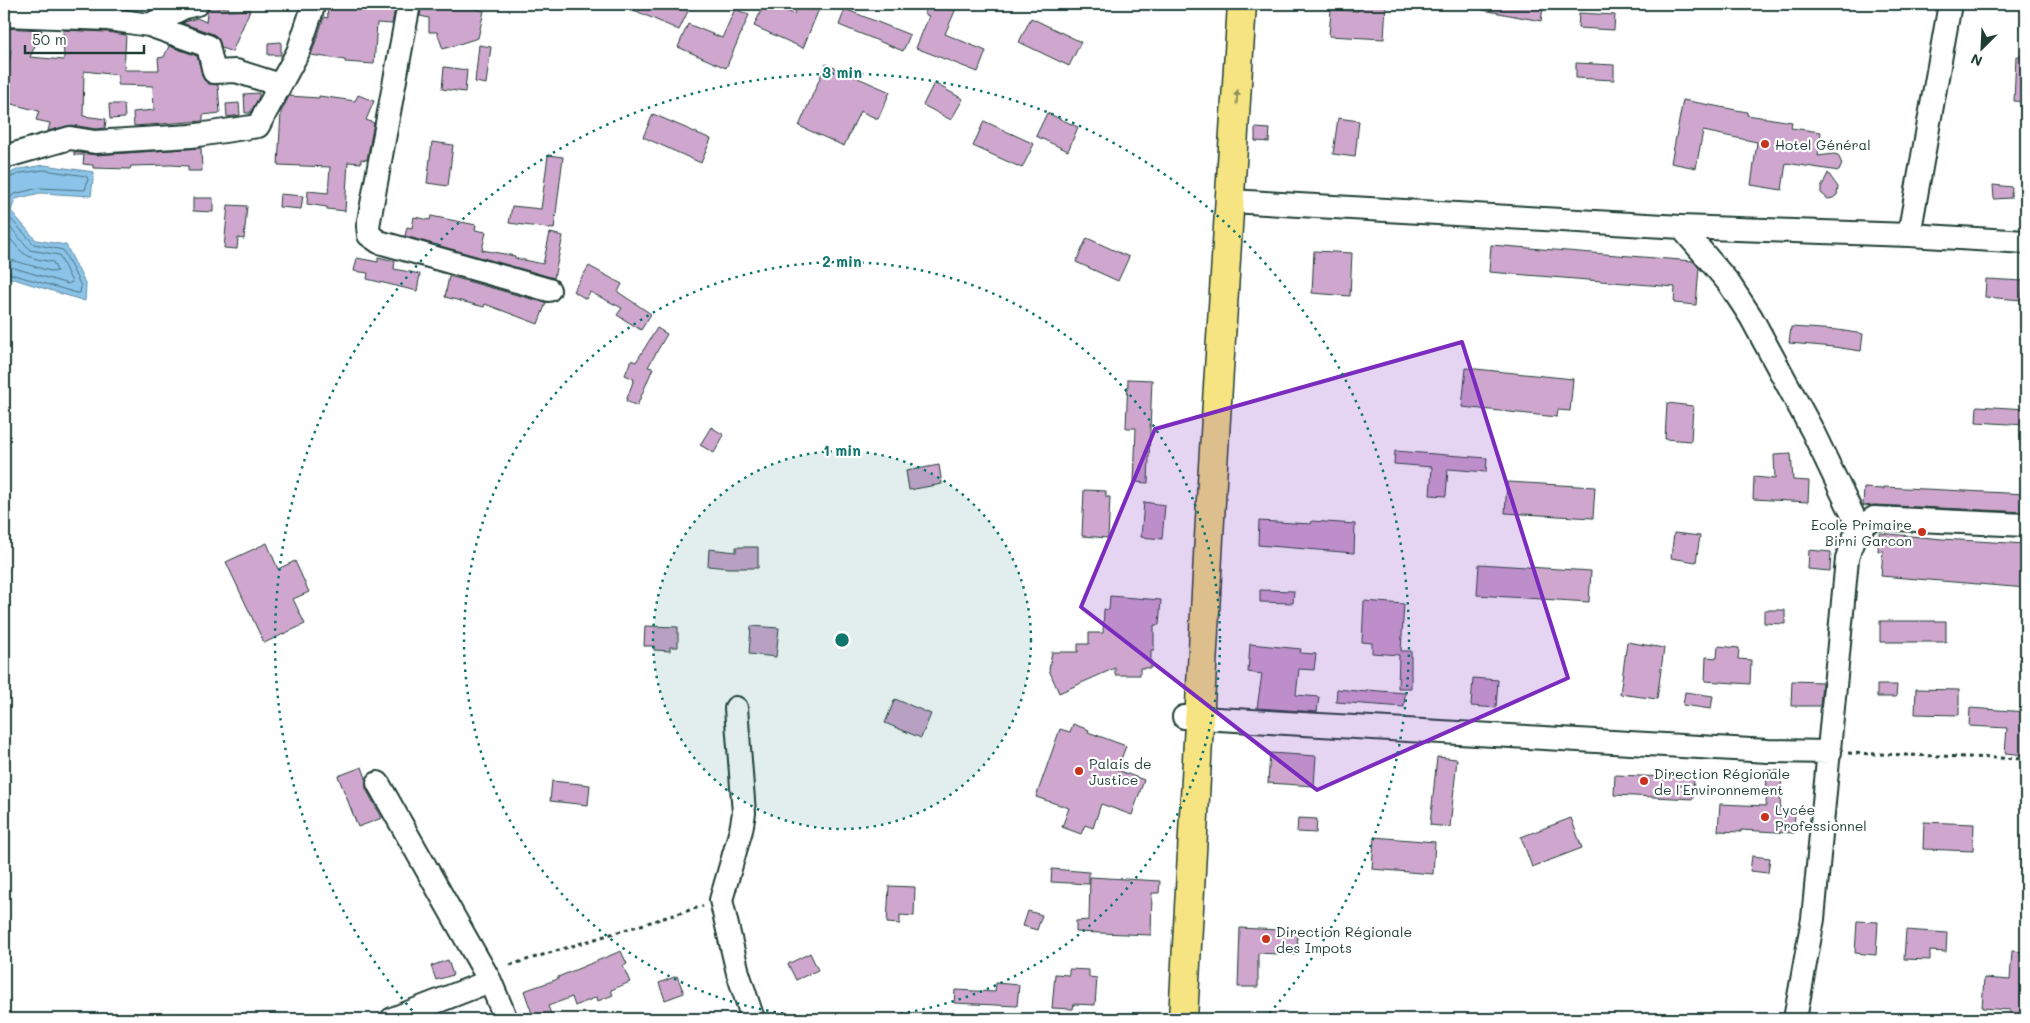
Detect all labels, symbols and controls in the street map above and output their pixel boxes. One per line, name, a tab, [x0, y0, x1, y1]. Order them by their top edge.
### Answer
scale bar	[25, 22, 144, 54]
north arrow	[1958, 22, 2008, 72]
text: 50 m	[32, 29, 67, 49]
text: N	[1968, 49, 1985, 71]
text: 3 min	[822, 62, 862, 82]
one-way arrow	[1234, 89, 1242, 105]
place label: Hotel Général	[1775, 135, 1871, 154]
marker: Hotel Général	[1759, 138, 1771, 150]
text: 2 min	[822, 251, 862, 271]
text: 1 min	[823, 440, 861, 460]
place label: Ecole Primaire Birni Garcon	[1811, 515, 1912, 550]
marker: Ecole Primaire Birni Garcon	[1916, 526, 1928, 538]
centre of rings	[833, 631, 851, 649]
place label: Palais de Justice	[1089, 754, 1152, 789]
place label: Direction Régionale de l'Environnement	[1654, 764, 1790, 799]
marker: Palais de Justice	[1073, 765, 1085, 777]
marker: Direction Régionale de l'Environnement	[1638, 775, 1650, 787]
place label: Lycée Professionnel	[1775, 800, 1867, 835]
marker: Lycée Professionnel	[1759, 811, 1771, 823]
place label: Direction Régionale des Impots	[1276, 922, 1412, 957]
marker: Direction Régionale des Impots	[1260, 933, 1272, 945]

